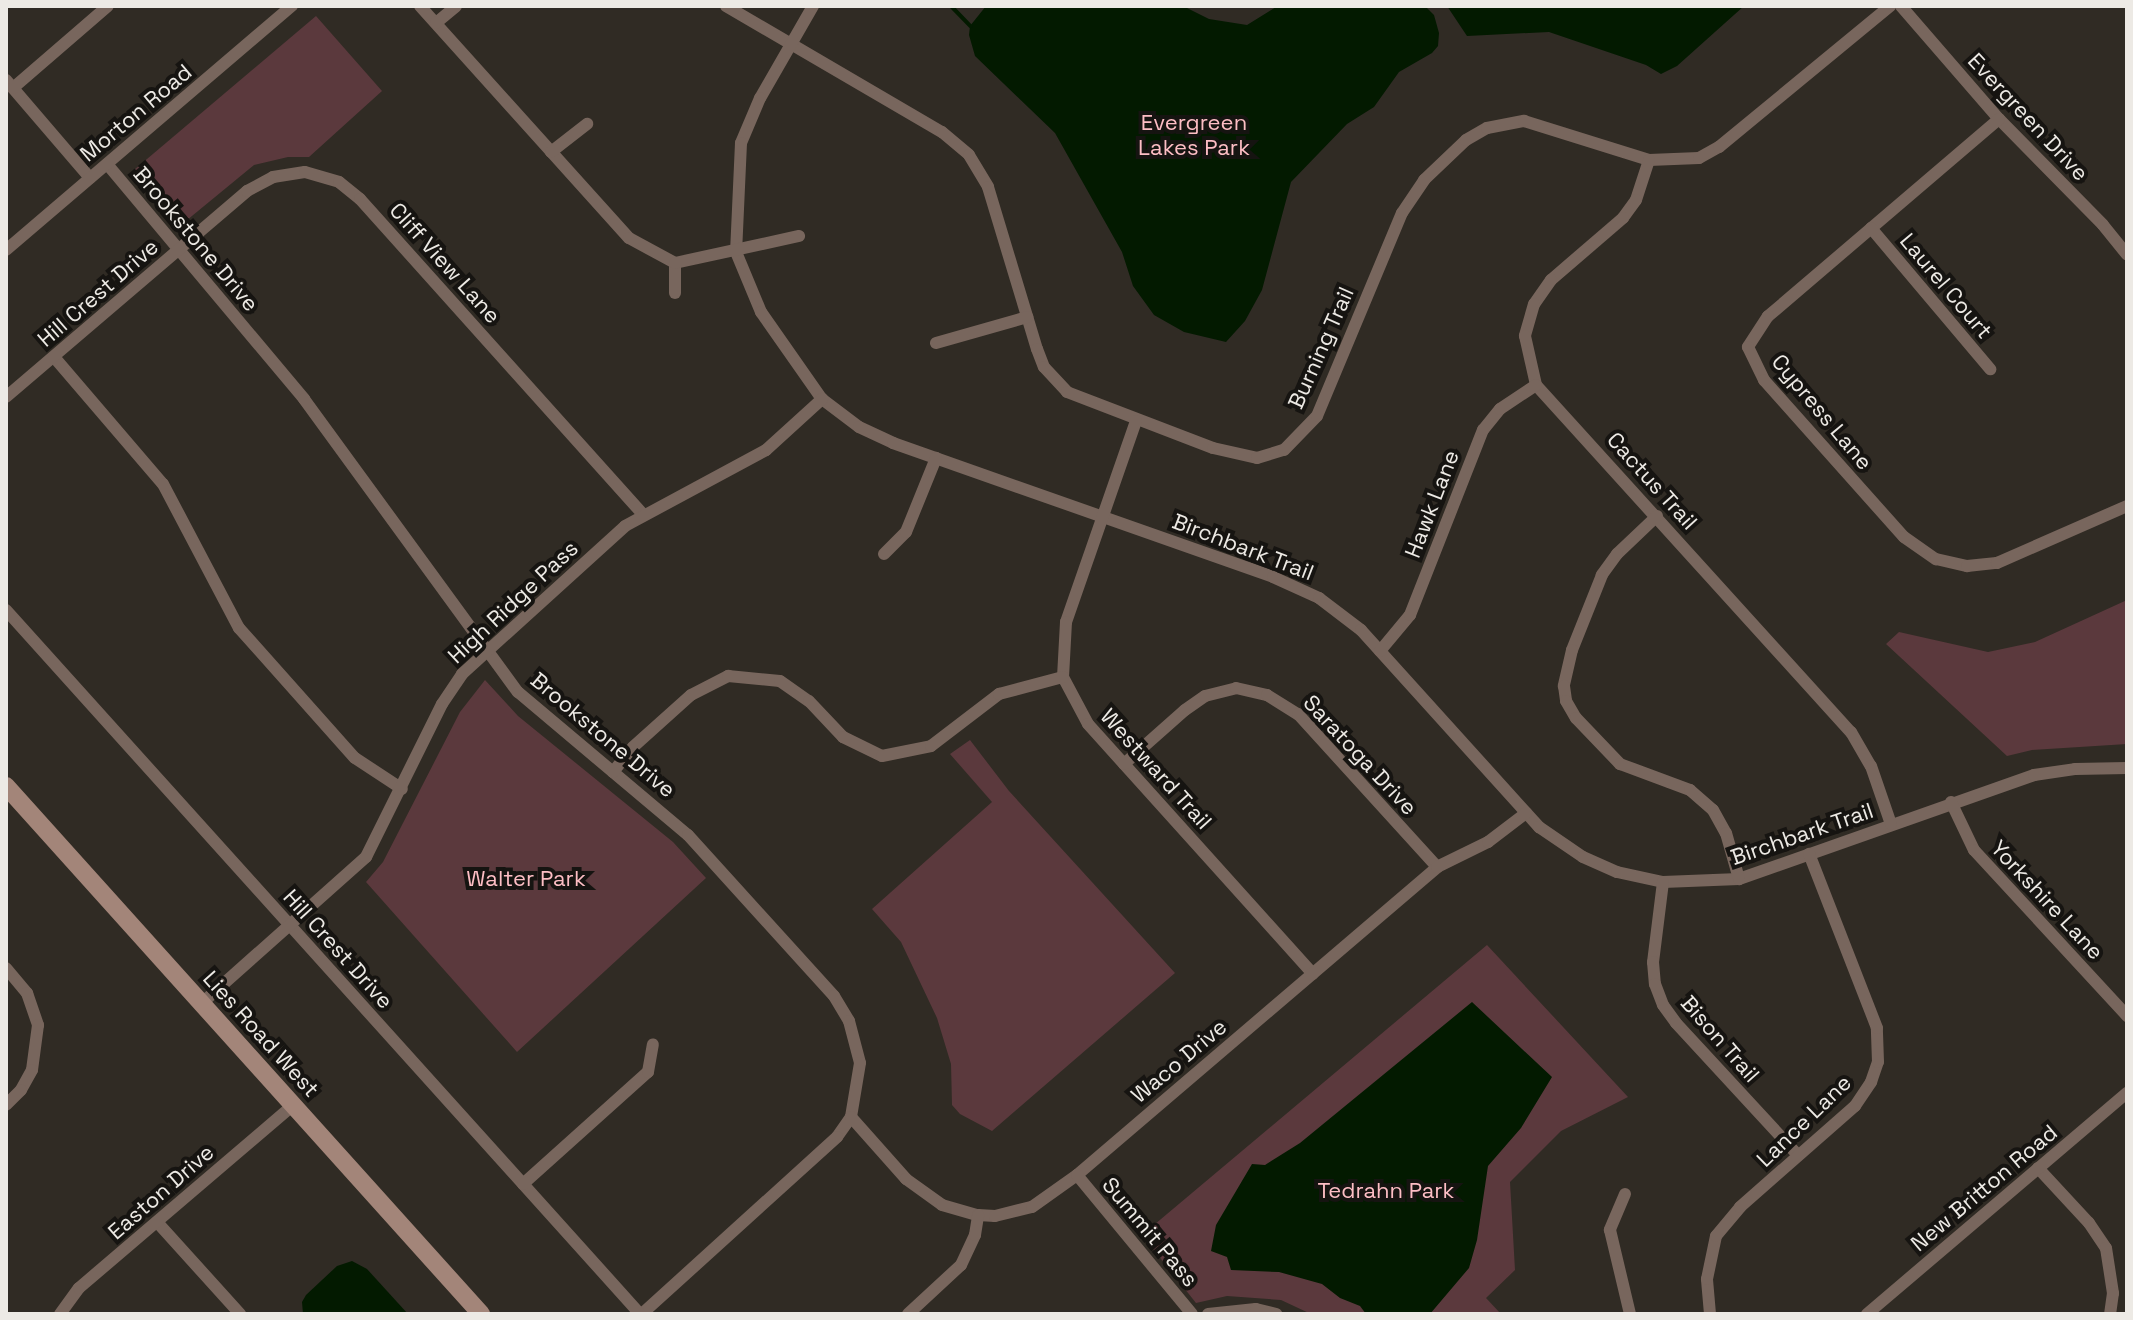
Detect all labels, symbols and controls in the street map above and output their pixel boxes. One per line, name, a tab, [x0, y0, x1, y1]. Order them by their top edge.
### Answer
street label: Evergreen Drive	[1962, 48, 2094, 186]
street label: Morton Road	[75, 59, 197, 167]
park label: Evergreen Lakes Park	[1138, 109, 1250, 160]
street label: Brookstone Drive	[128, 161, 264, 317]
street label: Cliff View Lane	[384, 197, 506, 329]
street label: Laurel Court	[1894, 228, 1998, 344]
street label: Hill Crest Drive	[32, 233, 164, 353]
street label: Burning Trail	[1282, 283, 1360, 413]
street label: Cypress Lane	[1766, 349, 1878, 475]
street label: Cactus Trail	[1601, 427, 1703, 535]
street label: Hawk Lane	[1399, 446, 1465, 562]
street label: Birchbark Trail	[1168, 508, 1318, 586]
street label: High Ridge Pass	[443, 535, 583, 669]
street label: Brookstone Drive	[525, 667, 681, 803]
street label: Saratoga Drive	[1298, 690, 1422, 820]
street label: Westward Trail	[1095, 703, 1217, 835]
street label: Birchbark Trail	[1727, 797, 1877, 871]
street label: Yorkshire Lane	[1985, 835, 2109, 965]
park label: Walter Park	[466, 866, 586, 892]
street label: Hill Crest Drive	[278, 884, 398, 1014]
street label: Lies Road West	[197, 965, 325, 1103]
street label: Bison Trail	[1675, 990, 1765, 1088]
street label: Waco Drive	[1126, 1013, 1232, 1109]
street label: Lance Lane	[1751, 1069, 1857, 1173]
street label: New Britton Road	[1905, 1119, 2063, 1257]
street label: Easton Drive	[103, 1139, 219, 1245]
street label: Summit Pass	[1097, 1172, 1203, 1292]
park label: Tedrahn Park	[1318, 1178, 1454, 1204]

